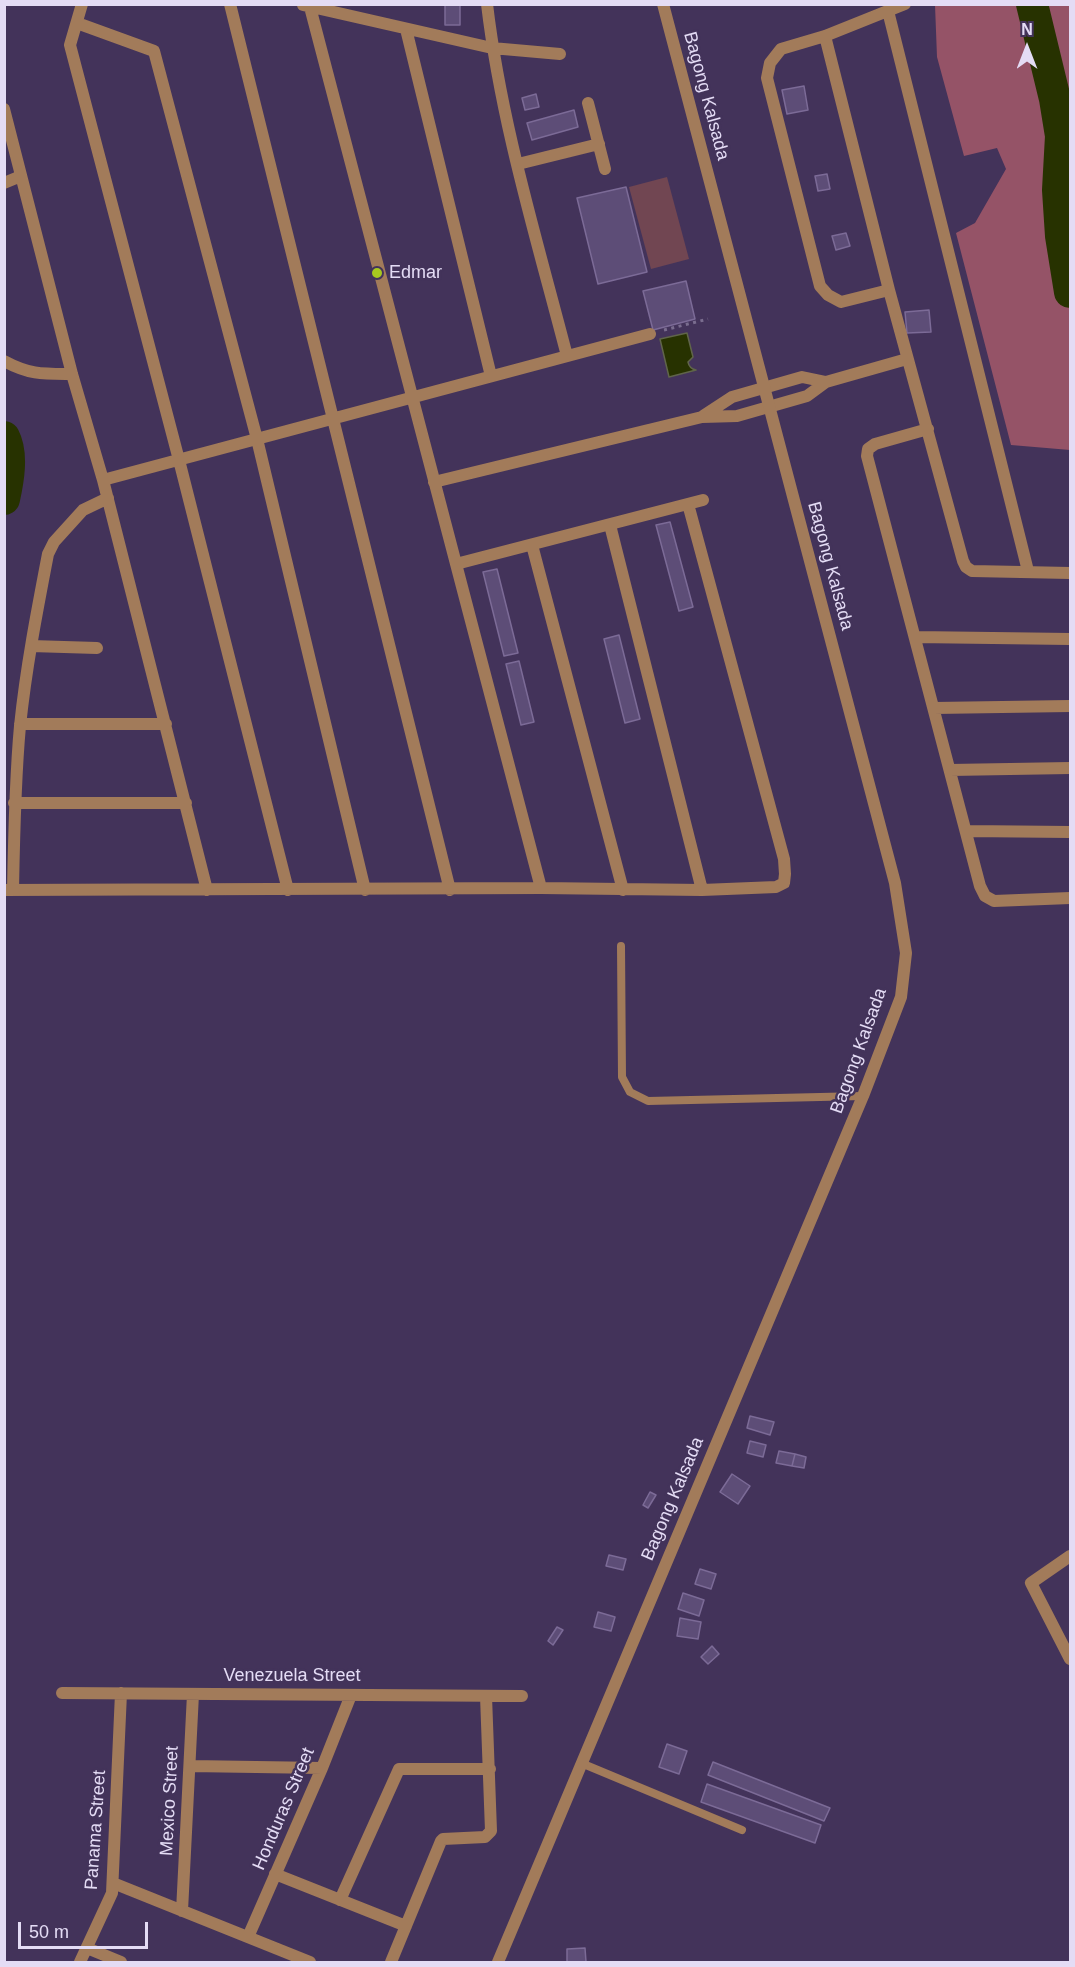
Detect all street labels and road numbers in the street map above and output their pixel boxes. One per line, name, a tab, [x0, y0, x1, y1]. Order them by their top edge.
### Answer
street label: Bagong Kalsada	[678, 29, 734, 163]
street label: Bagong Kalsada	[802, 499, 858, 633]
street label: Bagong Kalsada	[826, 985, 892, 1117]
street label: Bagong Kalsada	[637, 1434, 709, 1564]
street label: Venezuela Street	[223, 1665, 361, 1687]
street label: Honduras Street	[248, 1744, 320, 1874]
street label: Mexico Street	[156, 1745, 184, 1857]
street label: Panama Street	[81, 1769, 111, 1891]

